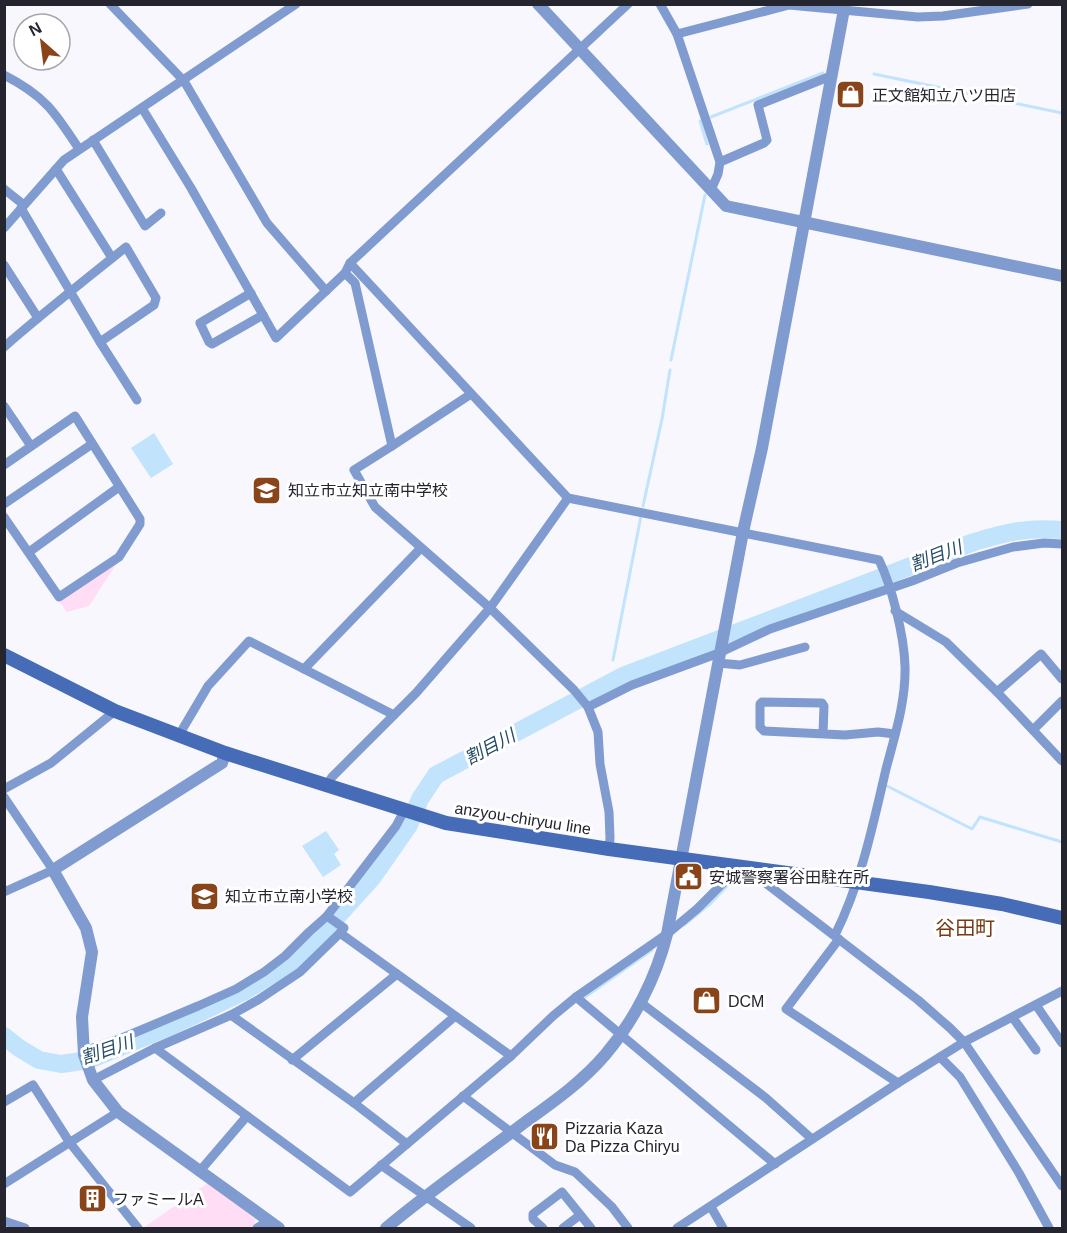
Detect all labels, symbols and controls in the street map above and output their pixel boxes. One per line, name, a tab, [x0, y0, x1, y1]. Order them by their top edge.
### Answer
north arrow	[12, 12, 72, 72]
text: N	[26, 19, 44, 39]
shop icon: 正文館知立八ツ田店	[835, 79, 867, 111]
place label: 正文館知立八ツ田店	[872, 87, 1016, 104]
school or university icon: 知立市立知立南中学校	[251, 474, 283, 506]
place label: 知立市立知立南中学校	[288, 482, 448, 499]
water label: 割目川	[907, 536, 967, 575]
water label: 割目川	[461, 725, 520, 769]
street label: anzyou-chiryuu line	[454, 799, 592, 838]
public building icon: 安城警察署谷田駐在所	[672, 861, 704, 893]
place label: 安城警察署谷田駐在所	[709, 869, 869, 886]
school or university icon: 知立市立南小学校	[188, 880, 220, 912]
place label: 知立市立南小学校	[225, 888, 353, 905]
district label: 谷田町	[935, 917, 995, 939]
shop icon: DCM	[691, 985, 723, 1017]
place label: DCM	[728, 993, 764, 1010]
water label: 割目川	[78, 1031, 138, 1068]
place label: Pizzaria Kaza Da Pizza Chiryu	[565, 1120, 680, 1155]
restaurant icon: Pizzaria Kaza Da Pizza Chiryu	[528, 1121, 560, 1153]
building icon: ファミールA	[76, 1183, 108, 1215]
place label: ファミールA	[113, 1191, 204, 1208]

